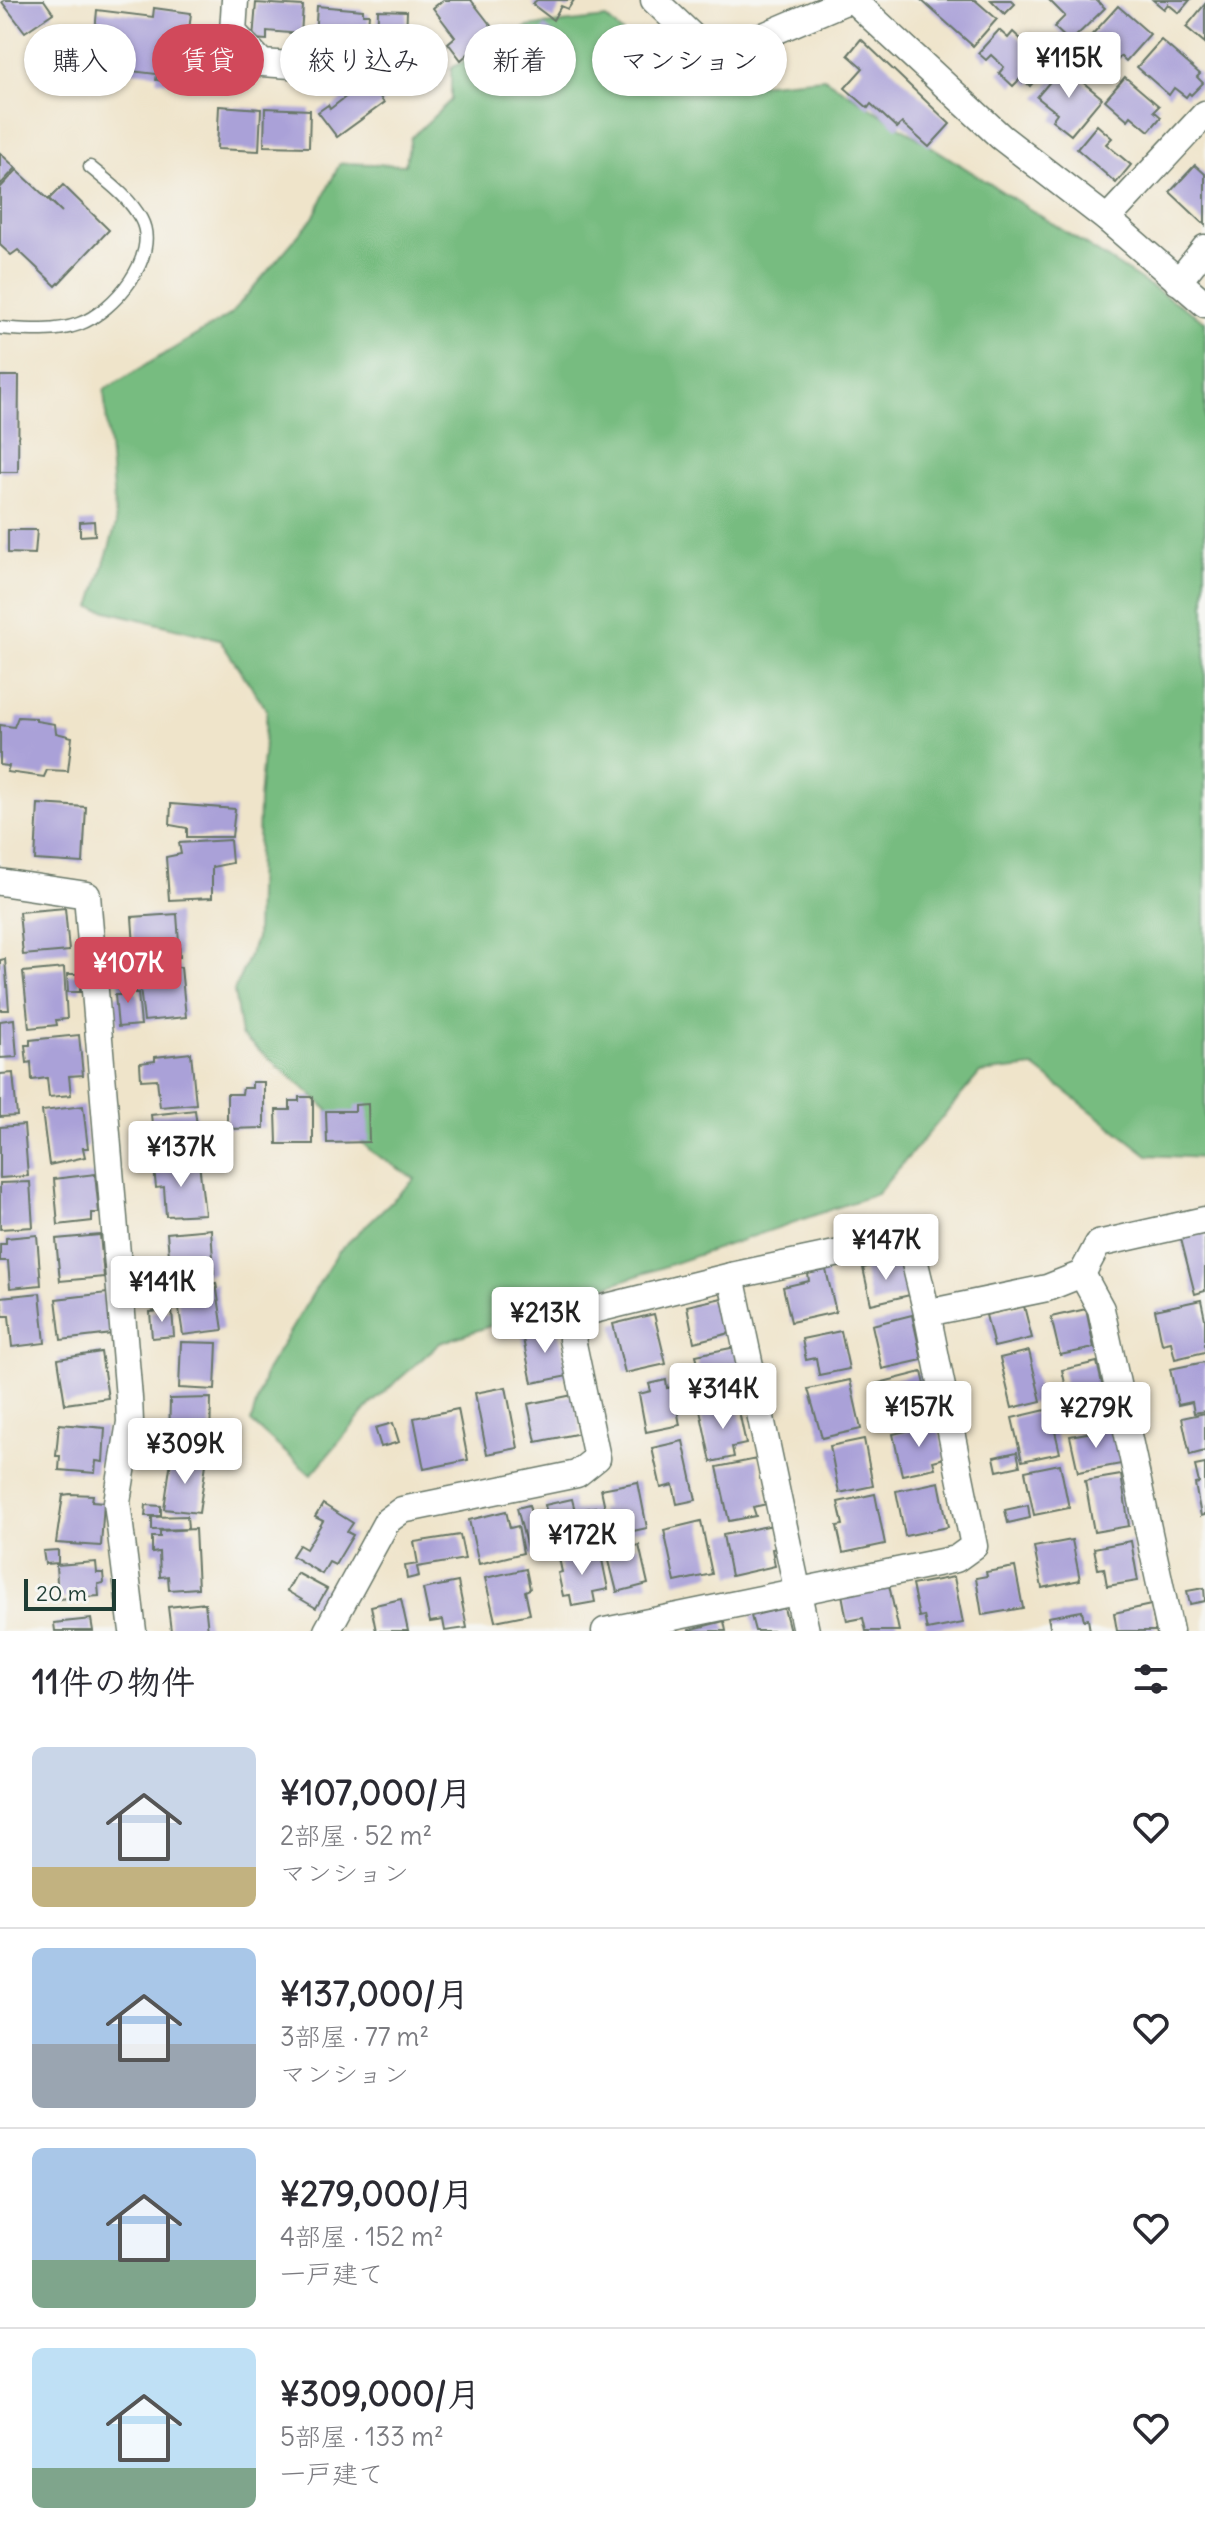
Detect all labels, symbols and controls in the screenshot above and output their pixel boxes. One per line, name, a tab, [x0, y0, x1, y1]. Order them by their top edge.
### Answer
chip: 購入	[24, 24, 136, 96]
chip: 賃貸	[152, 24, 264, 96]
chip: 絞り込み	[280, 24, 448, 96]
chip: 新着	[464, 24, 576, 96]
chip: マンション	[592, 24, 787, 96]
pin: ¥115K	[1013, 32, 1125, 100]
text: ¥115K	[1036, 41, 1102, 74]
pin: ¥107K	[72, 937, 184, 1005]
text: ¥107K	[92, 946, 164, 979]
pin: ¥137K	[125, 1121, 237, 1189]
text: ¥137K	[146, 1130, 216, 1163]
pin: ¥147K	[830, 1214, 942, 1282]
text: ¥147K	[851, 1223, 921, 1256]
pin: ¥141K	[106, 1256, 218, 1324]
text: ¥141K	[129, 1265, 195, 1298]
pin: ¥213K	[489, 1287, 601, 1355]
text: ¥213K	[510, 1296, 580, 1329]
pin: ¥314K	[667, 1363, 779, 1431]
text: ¥314K	[687, 1372, 759, 1405]
pin: ¥157K	[863, 1381, 975, 1449]
pin: ¥279K	[1040, 1382, 1152, 1450]
text: ¥157K	[884, 1390, 954, 1423]
text: ¥279K	[1059, 1391, 1133, 1424]
pin: ¥309K	[129, 1418, 241, 1486]
text: ¥309K	[146, 1427, 224, 1460]
pin: ¥172K	[526, 1509, 638, 1577]
text: ¥172K	[548, 1518, 616, 1551]
scale bar	[24, 1575, 116, 1611]
text: 20 m	[36, 1579, 87, 1607]
icon: filters	[1129, 1657, 1173, 1701]
text: 11件の物件	[32, 1660, 195, 1703]
text: ¥107,000/月	[280, 1771, 472, 1814]
icon: home	[96, 1779, 192, 1875]
icon: heart	[1129, 1805, 1173, 1849]
text: 2部屋 · 52 m²	[280, 1819, 432, 1852]
text: マンション	[280, 1856, 409, 1889]
text: ¥137,000/月	[280, 1972, 470, 2015]
icon: home	[96, 1980, 192, 2076]
icon: heart	[1129, 2006, 1173, 2050]
text: 3部屋 · 77 m²	[280, 2020, 429, 2053]
text: マンション	[280, 2057, 409, 2090]
text: ¥279,000/月	[280, 2172, 474, 2215]
icon: home	[96, 2180, 192, 2276]
icon: heart	[1129, 2206, 1173, 2250]
text: 4部屋 · 152 m²	[280, 2220, 443, 2253]
text: 一戸建て	[280, 2257, 384, 2290]
text: ¥309,000/月	[280, 2372, 481, 2415]
icon: home	[96, 2380, 192, 2476]
icon: heart	[1129, 2406, 1173, 2450]
text: 5部屋 · 133 m²	[280, 2420, 444, 2453]
text: 一戸建て	[280, 2457, 384, 2490]

